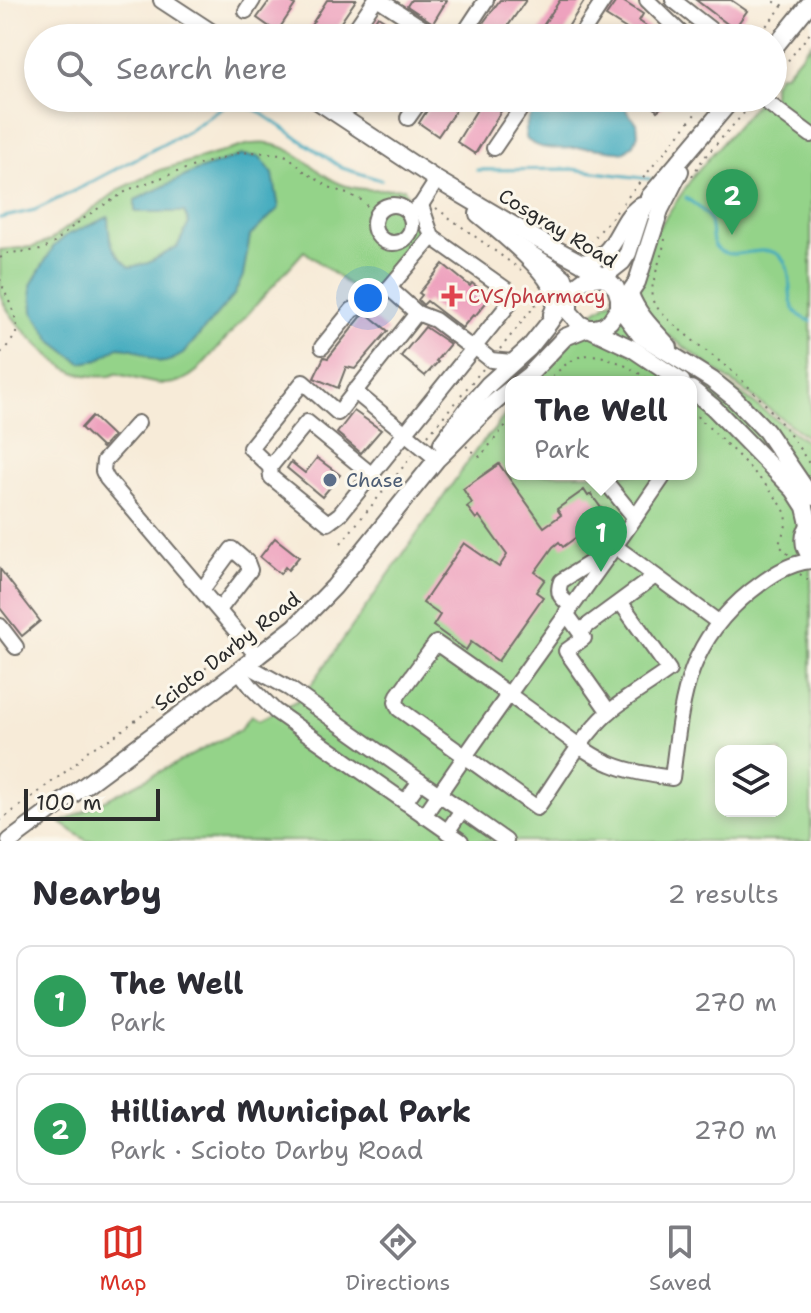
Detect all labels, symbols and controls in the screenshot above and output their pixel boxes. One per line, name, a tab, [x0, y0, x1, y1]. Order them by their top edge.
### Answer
search box	[24, 24, 787, 112]
icon: search	[52, 46, 96, 90]
text: Search here	[116, 48, 287, 89]
pin: 2	[706, 169, 758, 235]
street label: Cosgray Road	[494, 182, 622, 274]
your location	[348, 278, 388, 318]
place label: CVS/pharmacy	[468, 283, 606, 309]
marker: CVS/pharmacy	[443, 287, 461, 305]
popup	[505, 376, 697, 480]
text: The Well	[534, 390, 668, 431]
text: Park	[534, 431, 590, 466]
place label: Chase	[346, 467, 404, 493]
marker: Chase	[321, 471, 339, 489]
pin: 1	[575, 506, 627, 572]
street label: Scioto Darby Road	[149, 586, 306, 716]
map controls	[715, 745, 787, 817]
button: layers	[715, 745, 787, 817]
scale bar	[24, 785, 160, 821]
text: 100 m	[36, 788, 102, 817]
text: Nearby	[32, 870, 162, 916]
text: 2 results	[667, 876, 779, 911]
text: The Well	[110, 963, 243, 1004]
text: 1	[54, 984, 66, 1019]
text: 270 m	[694, 984, 777, 1019]
text: Park	[110, 1004, 166, 1039]
text: Hilliard Municipal Park	[110, 1091, 471, 1132]
text: 2	[51, 1112, 69, 1147]
text: 270 m	[694, 1112, 777, 1147]
text: Park · Scioto Darby Road	[110, 1132, 423, 1167]
tab: Map	[99, 1220, 147, 1297]
tab: Directions	[345, 1220, 450, 1297]
tab: Saved	[649, 1220, 712, 1297]

